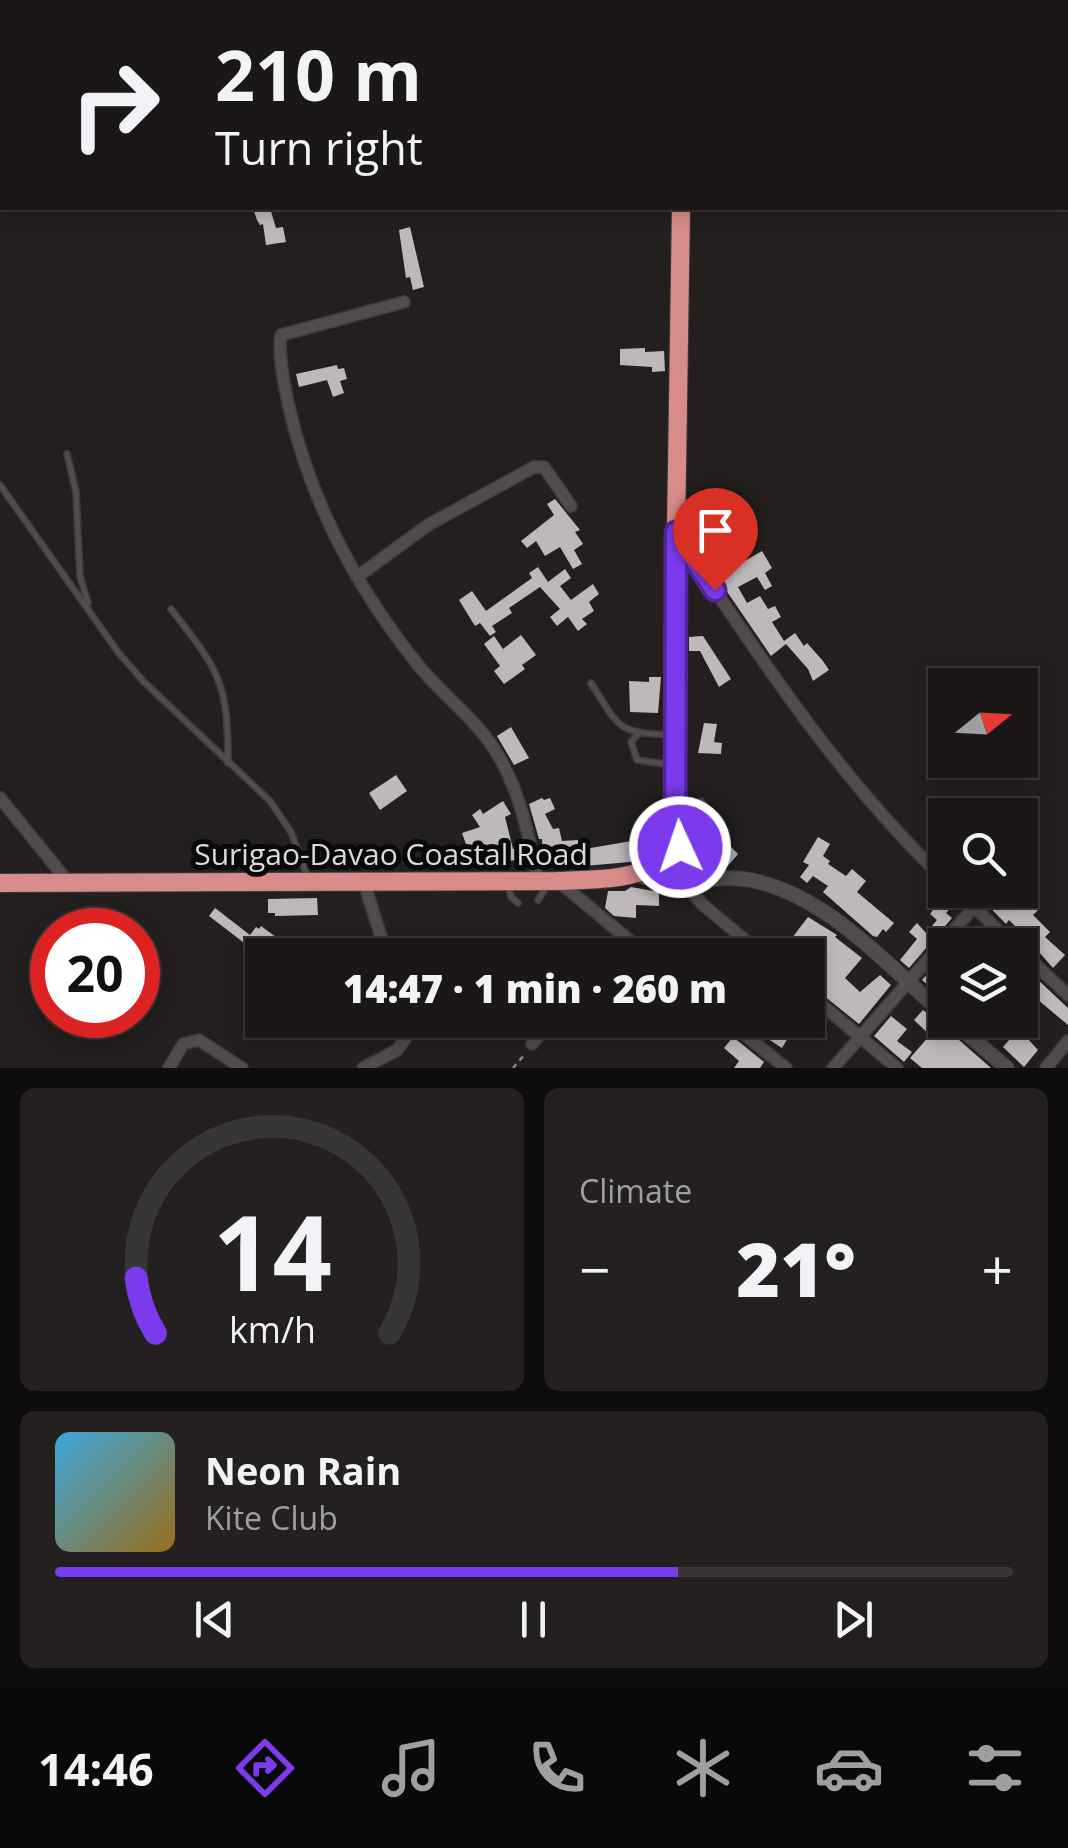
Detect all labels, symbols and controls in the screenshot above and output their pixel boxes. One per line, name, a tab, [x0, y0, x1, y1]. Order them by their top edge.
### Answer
text: 210 m	[215, 26, 422, 122]
icon: right	[50, 40, 180, 170]
text: Turn right	[215, 117, 423, 178]
pin	[673, 488, 758, 591]
icon: arrive	[688, 503, 743, 558]
north arrow	[928, 668, 1038, 778]
map controls	[928, 668, 1038, 1038]
position arrow	[628, 795, 732, 899]
button: search	[928, 798, 1038, 908]
street label: Surigao-Davao Coastal Road	[194, 833, 588, 874]
speed limit sign: 20	[30, 908, 160, 1038]
button: layers	[928, 928, 1038, 1038]
text: 14:47 · 1 min · 260 m	[343, 962, 727, 1014]
text: Climate	[579, 1169, 692, 1212]
text: 14	[213, 1180, 331, 1321]
text: 21°	[736, 1217, 856, 1319]
text: −	[579, 1231, 610, 1306]
text: +	[982, 1231, 1013, 1306]
text: km/h	[229, 1305, 315, 1353]
text: Neon Rain	[205, 1444, 401, 1496]
text: Kite Club	[205, 1496, 338, 1539]
icon: previous	[187, 1592, 242, 1647]
icon: pause	[506, 1592, 561, 1647]
icon: next	[826, 1592, 881, 1647]
icon: directions	[230, 1733, 300, 1803]
icon: music	[376, 1733, 446, 1803]
icon: phone	[522, 1733, 592, 1803]
icon: climate	[668, 1733, 738, 1803]
icon: car	[814, 1733, 884, 1803]
icon: filters	[960, 1733, 1030, 1803]
text: 14:46	[38, 1738, 154, 1799]

